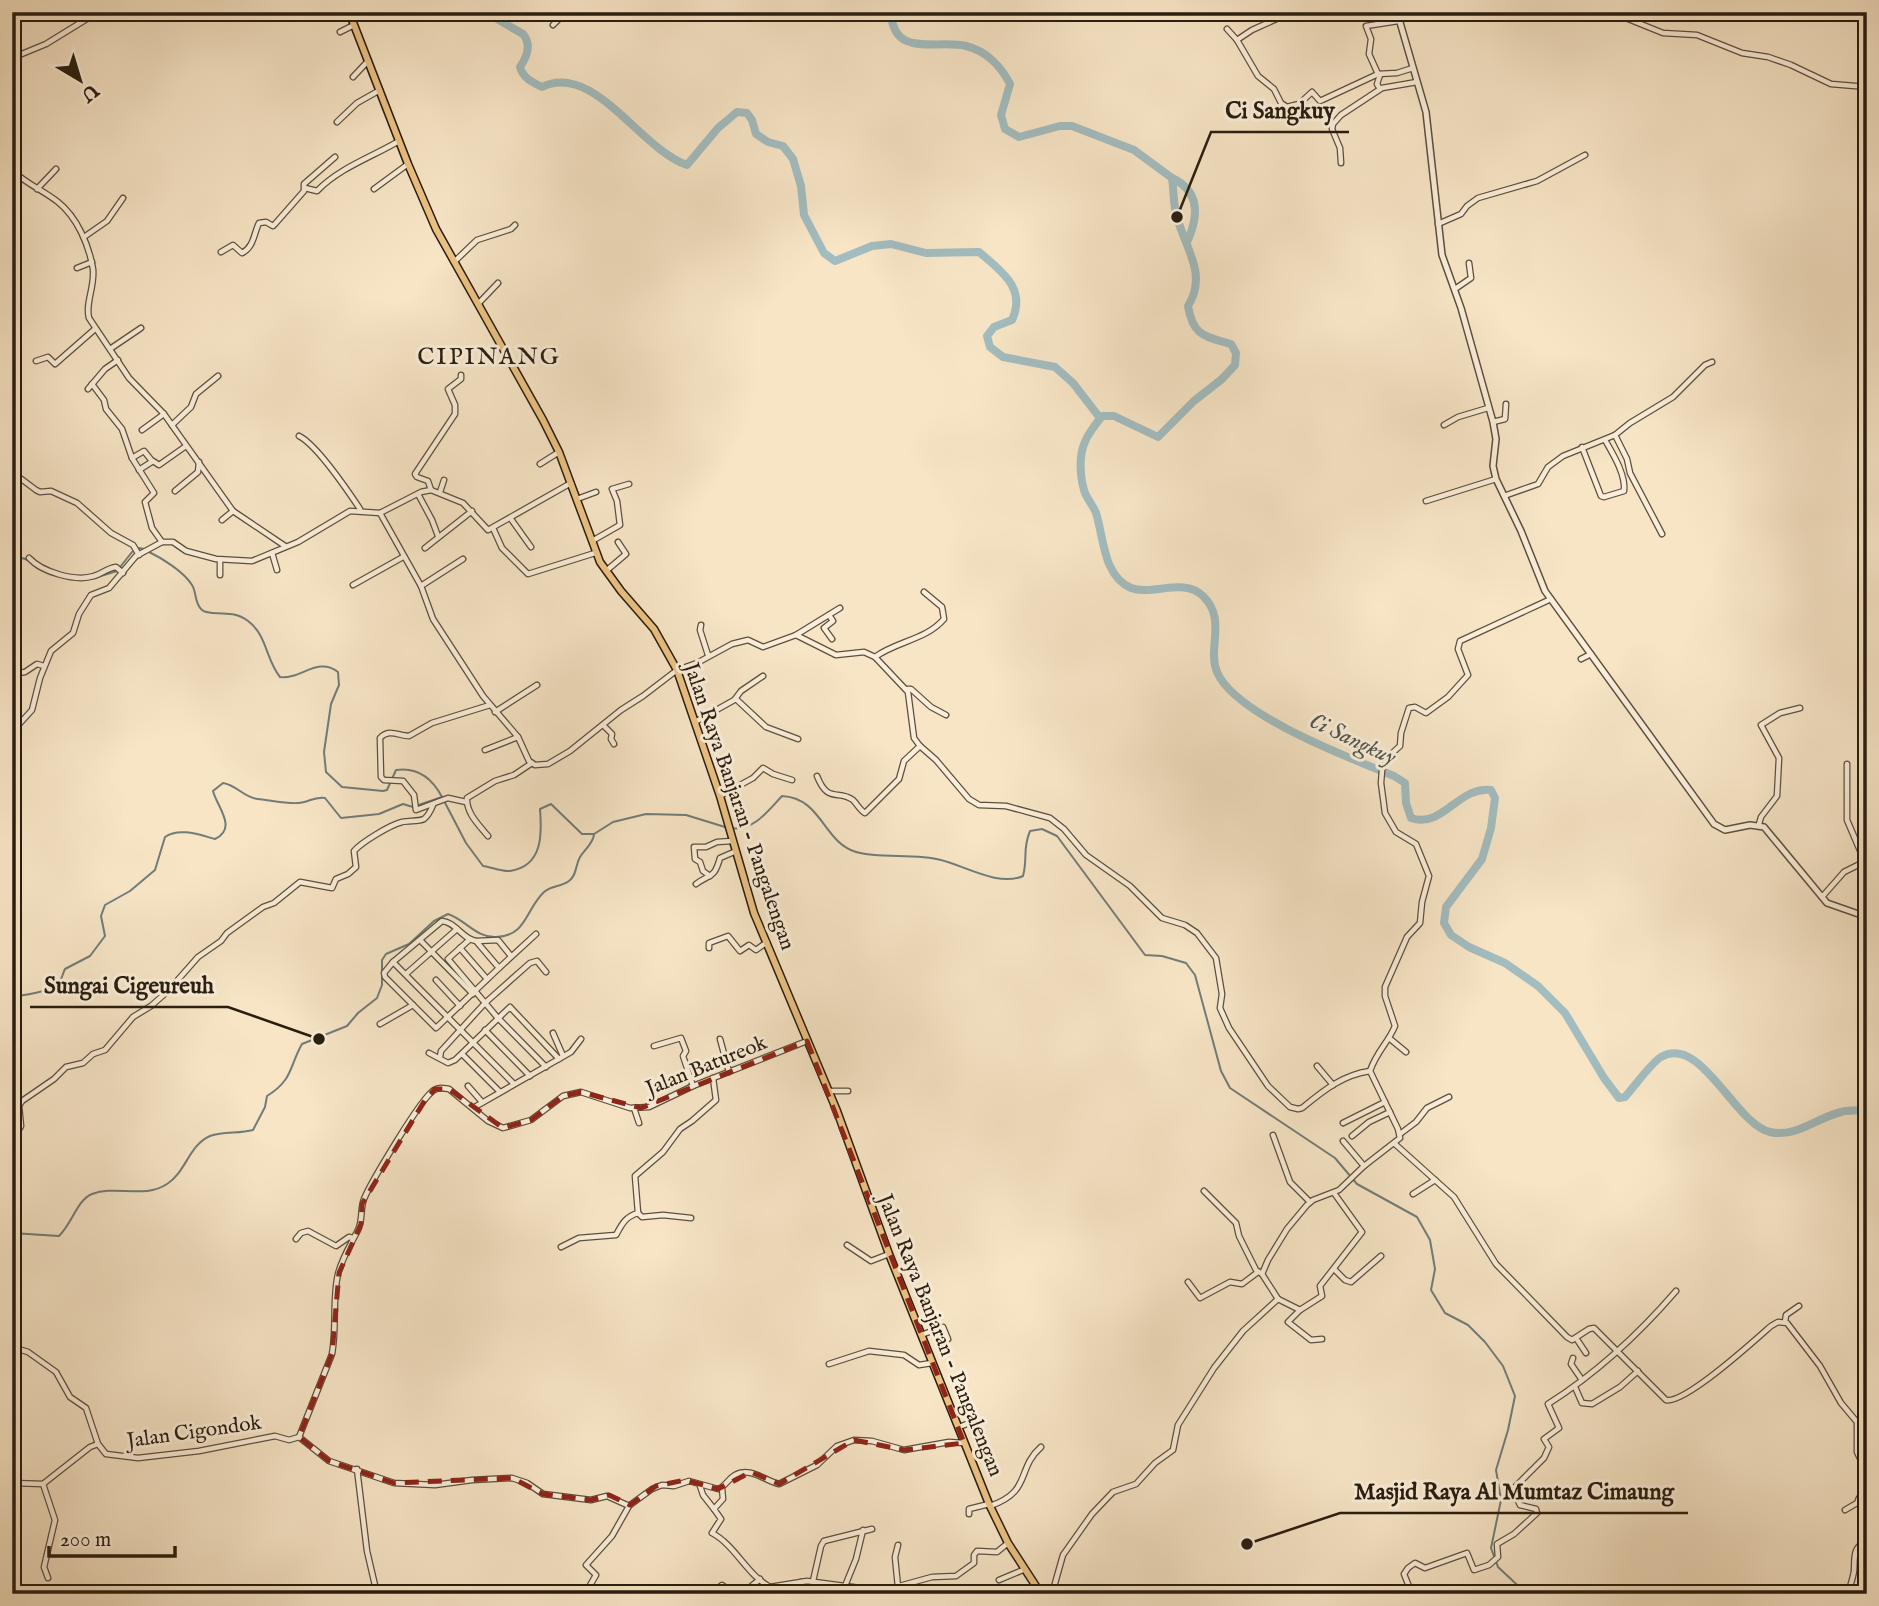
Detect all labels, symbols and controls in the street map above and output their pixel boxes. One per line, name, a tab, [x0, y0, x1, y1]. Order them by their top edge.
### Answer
north arrow	[46, 46, 116, 116]
text: U	[75, 77, 104, 107]
callout: Ci Sangkuy	[1211, 88, 1349, 132]
text: Ci Sangkuy	[1225, 97, 1335, 126]
district label: CIPINANG	[417, 342, 561, 373]
street label: Jalan Raya Banjaran - Pangalengan	[676, 657, 801, 954]
water label: Ci Sangkuy	[1304, 707, 1401, 773]
callout: Sungai Cigeureuh	[30, 963, 228, 1007]
text: Sungai Cigeureuh	[44, 972, 215, 1001]
street label: Jalan Batureok	[640, 1030, 772, 1104]
street label: Jalan Raya Banjaran - Pangalengan	[870, 1189, 1009, 1481]
street label: Jalan Cigondok	[123, 1410, 264, 1456]
callout: Masjid Raya Al Mumtaz Cimaung	[1340, 1469, 1688, 1513]
text: Masjid Raya Al Mumtaz Cimaung	[1354, 1478, 1675, 1507]
scale bar	[49, 1515, 175, 1559]
text: 200 m	[60, 1527, 111, 1554]

